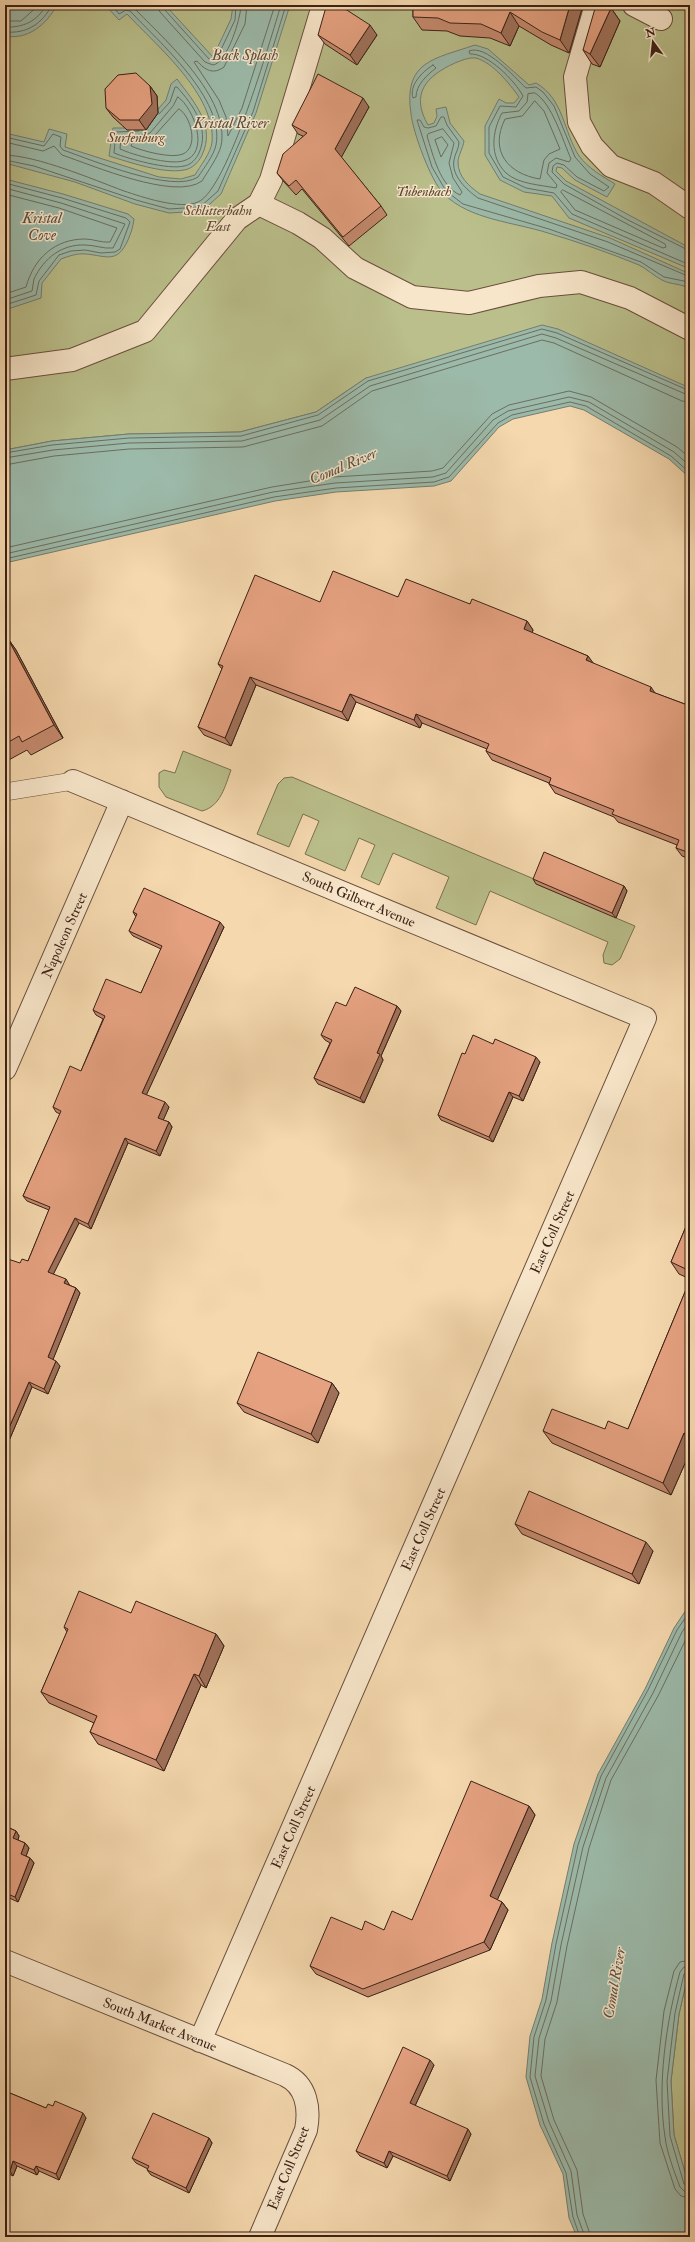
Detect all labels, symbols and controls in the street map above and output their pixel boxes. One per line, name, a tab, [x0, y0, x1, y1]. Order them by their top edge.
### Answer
north arrow	[633, 22, 673, 62]
text: N	[643, 25, 658, 41]
water label: Back Splash	[211, 46, 279, 65]
water label: Kristal River	[192, 114, 270, 133]
park label: Surfenburg	[106, 129, 166, 146]
park label: Tubenbach	[396, 183, 452, 200]
park label: Schlitterbahn East	[183, 202, 253, 235]
water label: Kristal Cove	[21, 209, 63, 245]
water label: Comal River	[306, 443, 381, 489]
street label: South Gilbert Avenue	[300, 868, 418, 931]
street label: Napoleon Street	[38, 889, 92, 981]
street label: East Coll Street	[527, 1188, 578, 1276]
street label: East Coll Street	[398, 1485, 449, 1573]
street label: East Coll Street	[268, 1783, 319, 1871]
water label: Comal River	[599, 1945, 630, 2020]
street label: South Market Avenue	[100, 1994, 219, 2055]
street label: East Coll Street	[264, 2123, 313, 2213]

